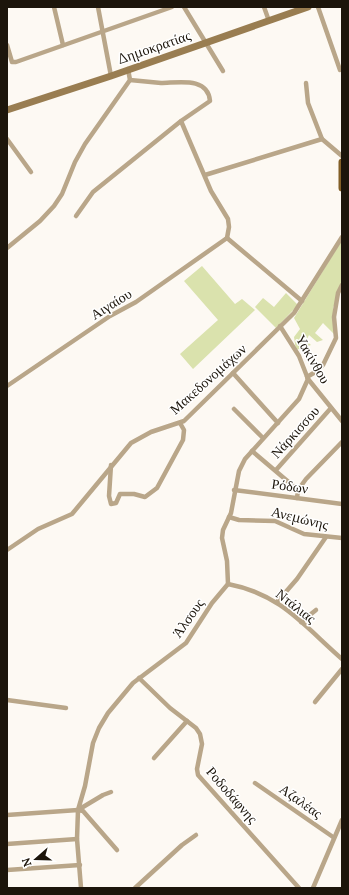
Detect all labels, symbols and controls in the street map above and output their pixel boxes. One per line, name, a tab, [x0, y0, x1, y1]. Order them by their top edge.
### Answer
street label: Δημοκρατίας	[115, 26, 193, 68]
street label: Αιγαίου	[87, 284, 135, 324]
street label: Υακίνθου	[292, 331, 334, 387]
street label: Μακεδονομάχων	[166, 340, 250, 418]
street label: Νάρκισσου	[267, 402, 323, 462]
street label: Ρόδων	[270, 475, 310, 497]
street label: Ανεμώνης	[270, 502, 331, 534]
street label: Ντάλιας	[272, 585, 320, 628]
street label: Άλσους	[168, 594, 208, 641]
street label: Ροδοδάφνης	[202, 763, 262, 828]
street label: Αζαλέας	[276, 780, 326, 822]
north arrow	[16, 839, 56, 879]
text: N	[18, 856, 35, 869]

